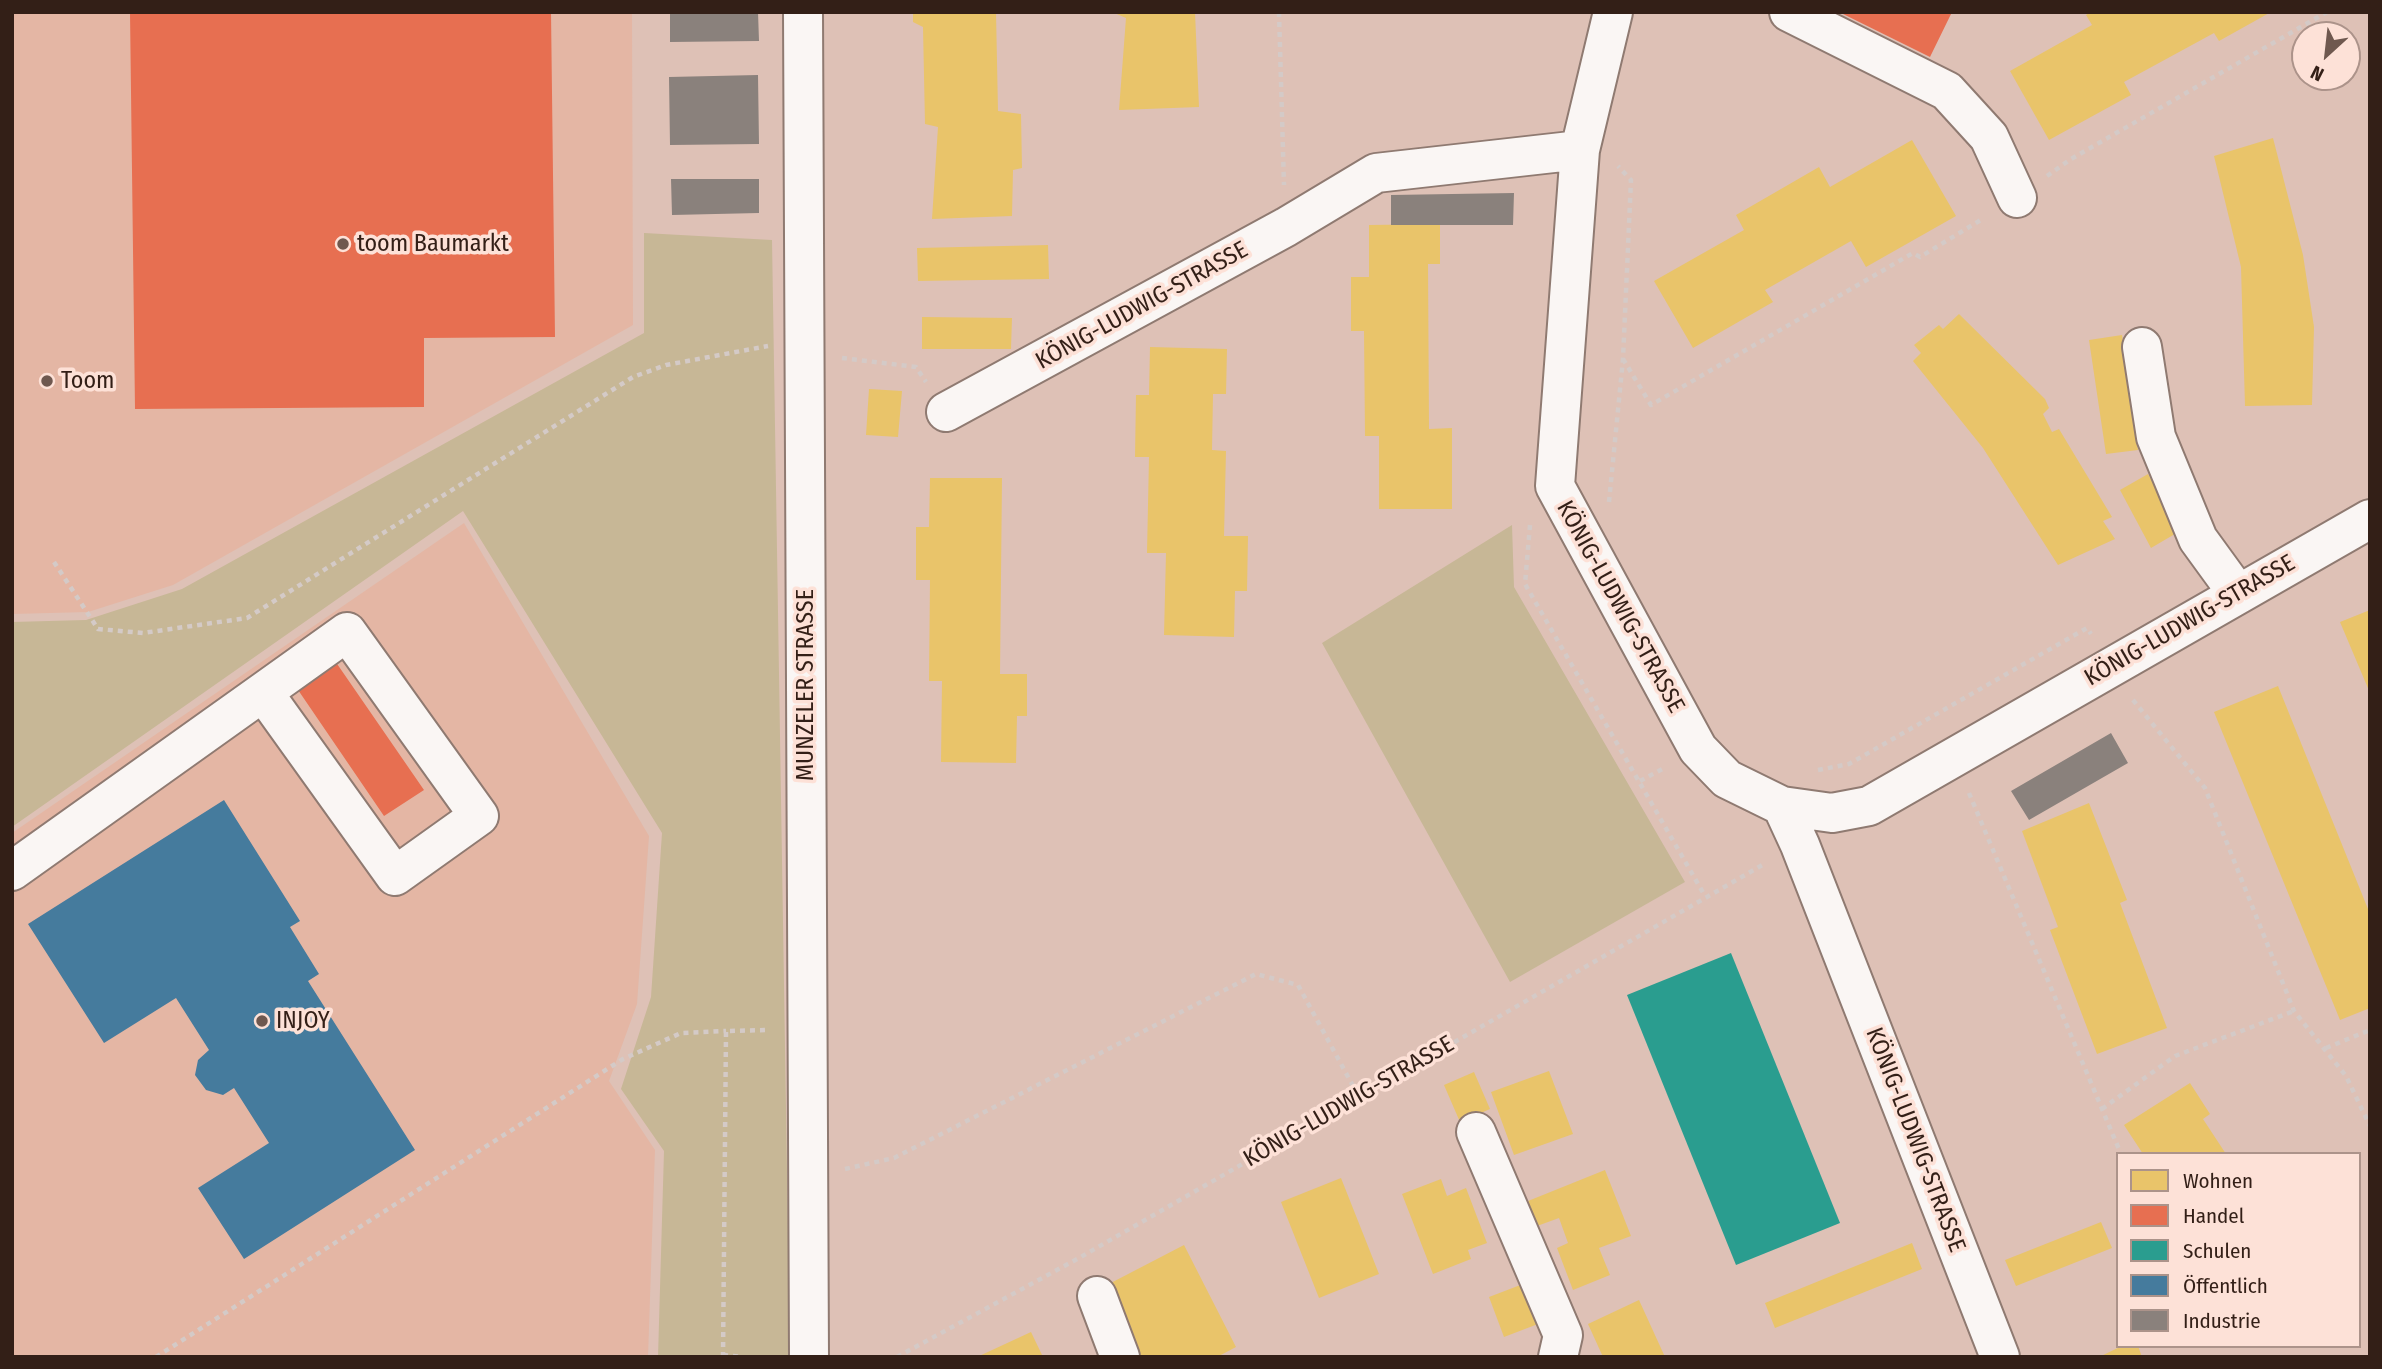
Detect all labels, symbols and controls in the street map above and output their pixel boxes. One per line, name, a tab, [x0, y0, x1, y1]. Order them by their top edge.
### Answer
north arrow	[2291, 21, 2361, 91]
text: N	[2307, 61, 2327, 86]
place label: toom Baumarkt	[357, 230, 509, 258]
marker: toom Baumarkt	[335, 236, 351, 252]
street label: KÖNIG-LUDWIG-STRASSE	[1031, 236, 1253, 376]
place label: Toom	[61, 367, 114, 395]
marker: Toom	[39, 373, 55, 389]
street label: KÖNIG-LUDWIG-STRASSE	[1550, 496, 1690, 718]
street label: KÖNIG-LUDWIG-STRASSE	[2080, 549, 2300, 693]
street label: MUNZELER STRASSE	[792, 589, 820, 781]
place label: INJOY	[276, 1007, 330, 1035]
marker: INJOY	[254, 1013, 270, 1029]
street label: KÖNIG-LUDWIG-STRASSE	[1859, 1024, 1971, 1256]
street label: KÖNIG-LUDWIG-STRASSE	[1239, 1030, 1459, 1174]
legend	[2116, 1152, 2361, 1348]
text: Wohnen	[2183, 1168, 2253, 1194]
text: Handel	[2183, 1203, 2244, 1229]
text: Schulen	[2183, 1238, 2251, 1264]
text: Öffentlich	[2183, 1273, 2268, 1299]
text: Industrie	[2183, 1308, 2261, 1334]

